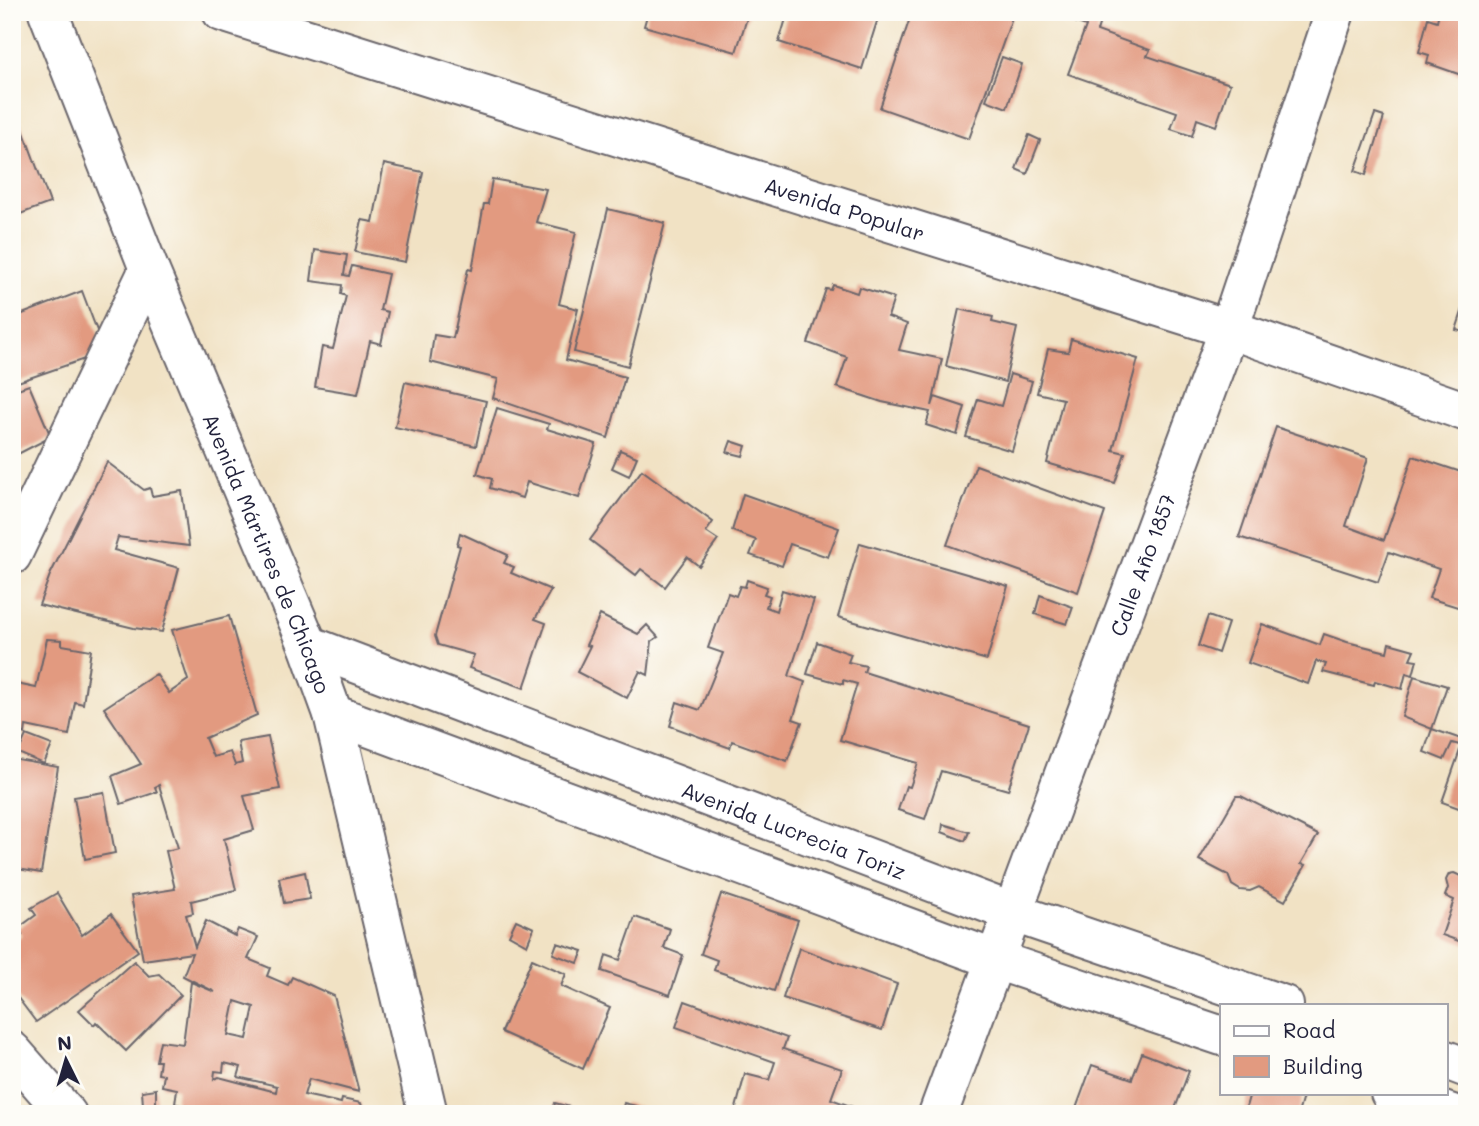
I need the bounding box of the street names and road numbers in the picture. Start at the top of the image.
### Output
street label: Avenida Popular [761,170,928,246]
street label: Avenida Mártires de Chicago [198,409,338,697]
street label: Calle Año 1857 [1103,490,1180,639]
street label: Avenida Lucrecia Toriz [678,775,910,884]

